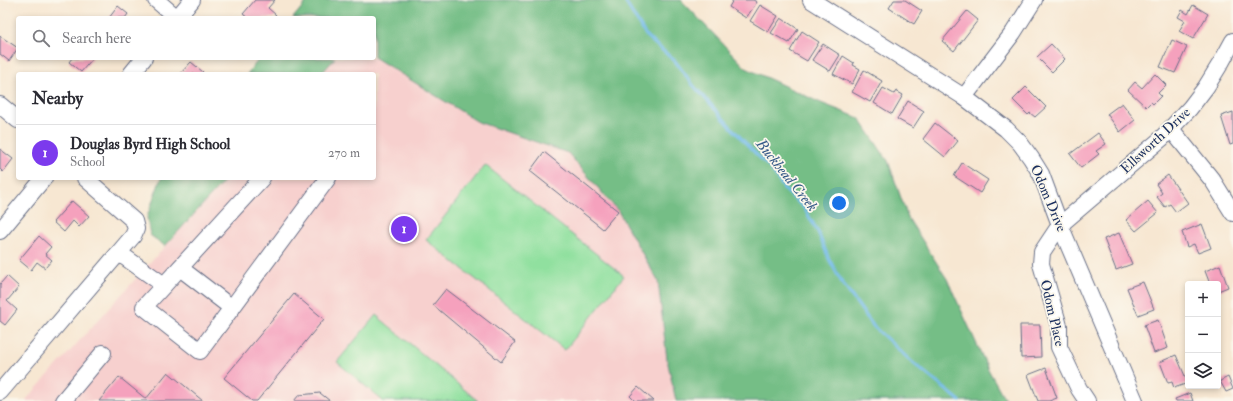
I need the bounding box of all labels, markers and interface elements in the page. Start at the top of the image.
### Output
search box [16,16,376,60]
icon: search [30,27,52,49]
text: Search here [62,29,131,48]
text: Nearby [32,88,83,109]
street label: Ellsworth Drive [1117,104,1194,177]
water label: Buckhead Creek [751,134,822,215]
text: Douglas Byrd High School [70,135,230,154]
text: 1 [43,145,47,161]
text: 270 m [328,145,360,161]
text: School [70,154,105,170]
street label: Odom Drive [1027,162,1070,234]
your location [829,193,849,213]
pin: 1 [391,214,417,244]
street label: Odom Place [1037,278,1068,348]
map controls [1185,281,1221,389]
button: + [1185,281,1221,317]
button: − [1185,317,1221,353]
button: layers [1185,353,1221,389]

